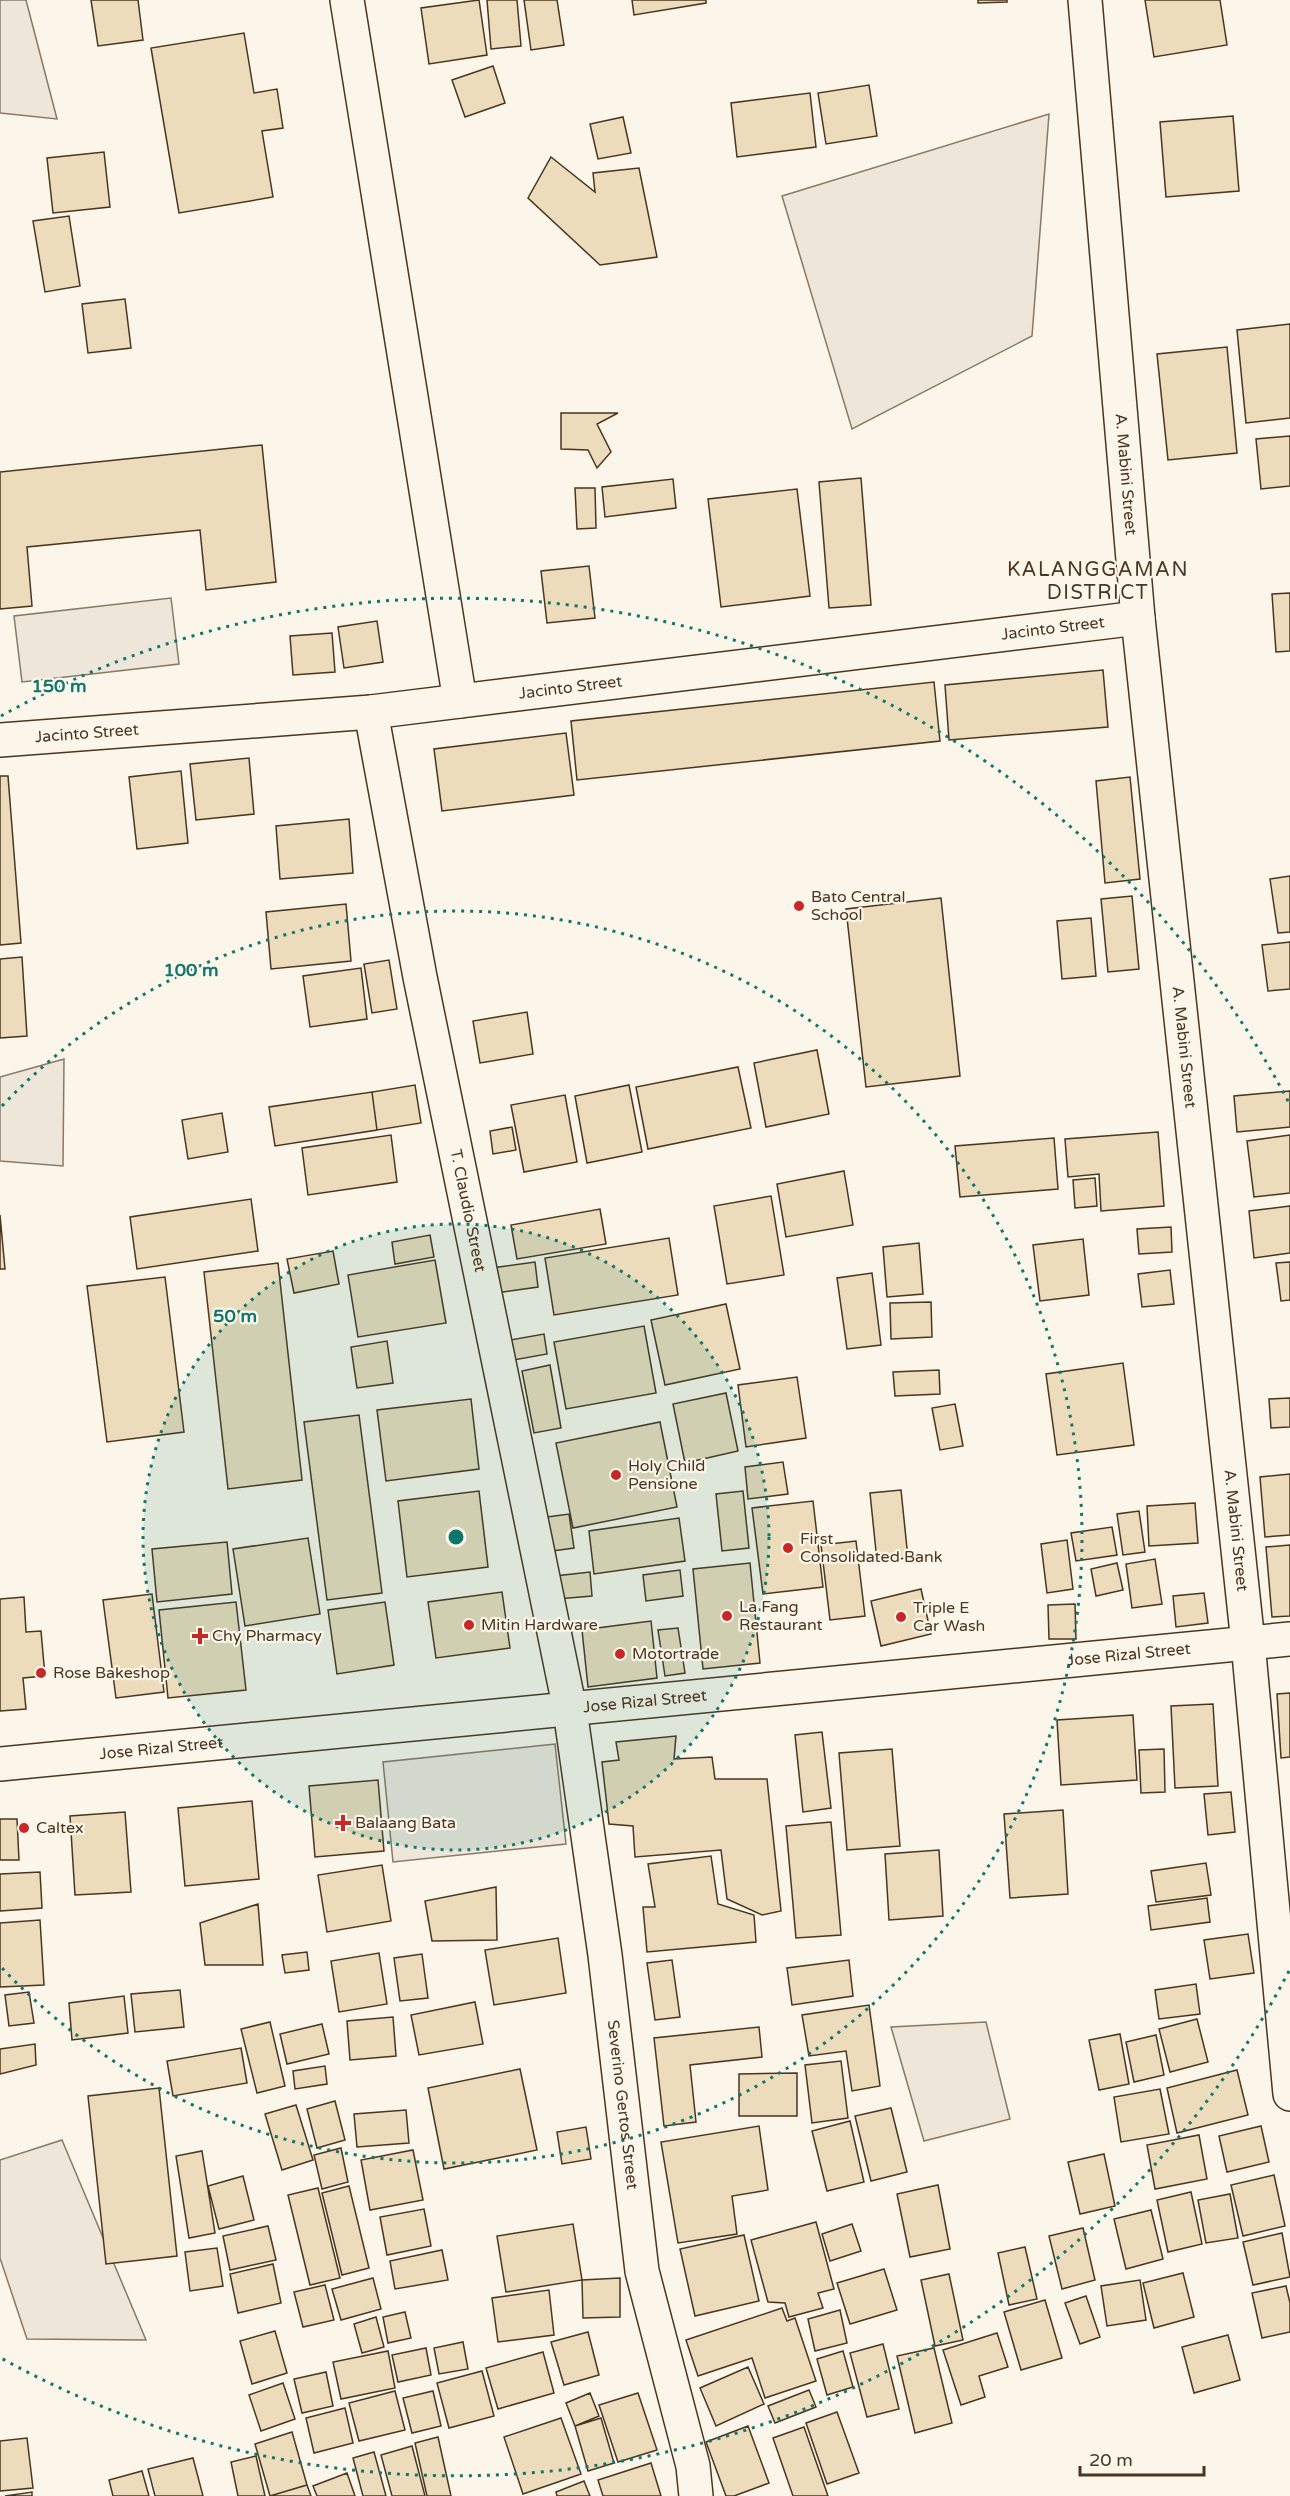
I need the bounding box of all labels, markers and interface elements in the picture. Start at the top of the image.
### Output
street label: A. Mabini Street [1110,412,1141,536]
district label: KALANGGAMAN DISTRICT [1007,558,1189,605]
street label: Jacinto Street [1000,612,1106,645]
street label: Jacinto Street [517,671,623,704]
text: 150 m [31,675,87,697]
street label: Jacinto Street [34,720,139,747]
place label: Bato Central School [811,887,905,925]
marker: Bato Central School [792,899,806,913]
text: 100 m [163,959,219,981]
street label: A. Mabini Street [1168,985,1201,1109]
street label: T. Claudio Street [446,1147,490,1274]
text: 50 m [213,1305,257,1327]
place label: Holy Child Pensione [628,1456,705,1494]
marker: Holy Child Pensione [609,1468,623,1482]
street label: A. Mabini Street [1219,1469,1252,1592]
centre of rings [446,1527,466,1547]
place label: First Consolidated Bank [800,1529,943,1567]
marker: First Consolidated Bank [781,1541,795,1555]
place label: La Fang Restaurant [739,1597,823,1635]
place label: Triple E Car Wash [913,1598,985,1636]
marker: La Fang Restaurant [720,1609,734,1623]
marker: Triple E Car Wash [894,1610,908,1624]
place label: Mitin Hardware [481,1615,598,1635]
marker: Mitin Hardware [462,1618,476,1632]
place label: Chy Pharmacy [212,1626,322,1646]
marker: Chy Pharmacy [193,1629,207,1643]
street label: Jose Rizal Street [1066,1639,1192,1671]
place label: Motortrade [632,1644,719,1664]
marker: Motortrade [613,1647,627,1661]
place label: Rose Bakeshop [53,1663,170,1683]
marker: Rose Bakeshop [34,1666,48,1680]
street label: Jose Rizal Street [582,1686,708,1717]
street label: Jose Rizal Street [98,1732,224,1764]
place label: Balaang Bata [355,1813,456,1833]
marker: Balaang Bata [336,1816,350,1830]
place label: Caltex [36,1818,84,1838]
marker: Caltex [17,1821,31,1835]
street label: Severino Gertos Street [603,2019,642,2191]
scale bar [1080,2439,1204,2477]
text: 20 m [1089,2449,1133,2471]

